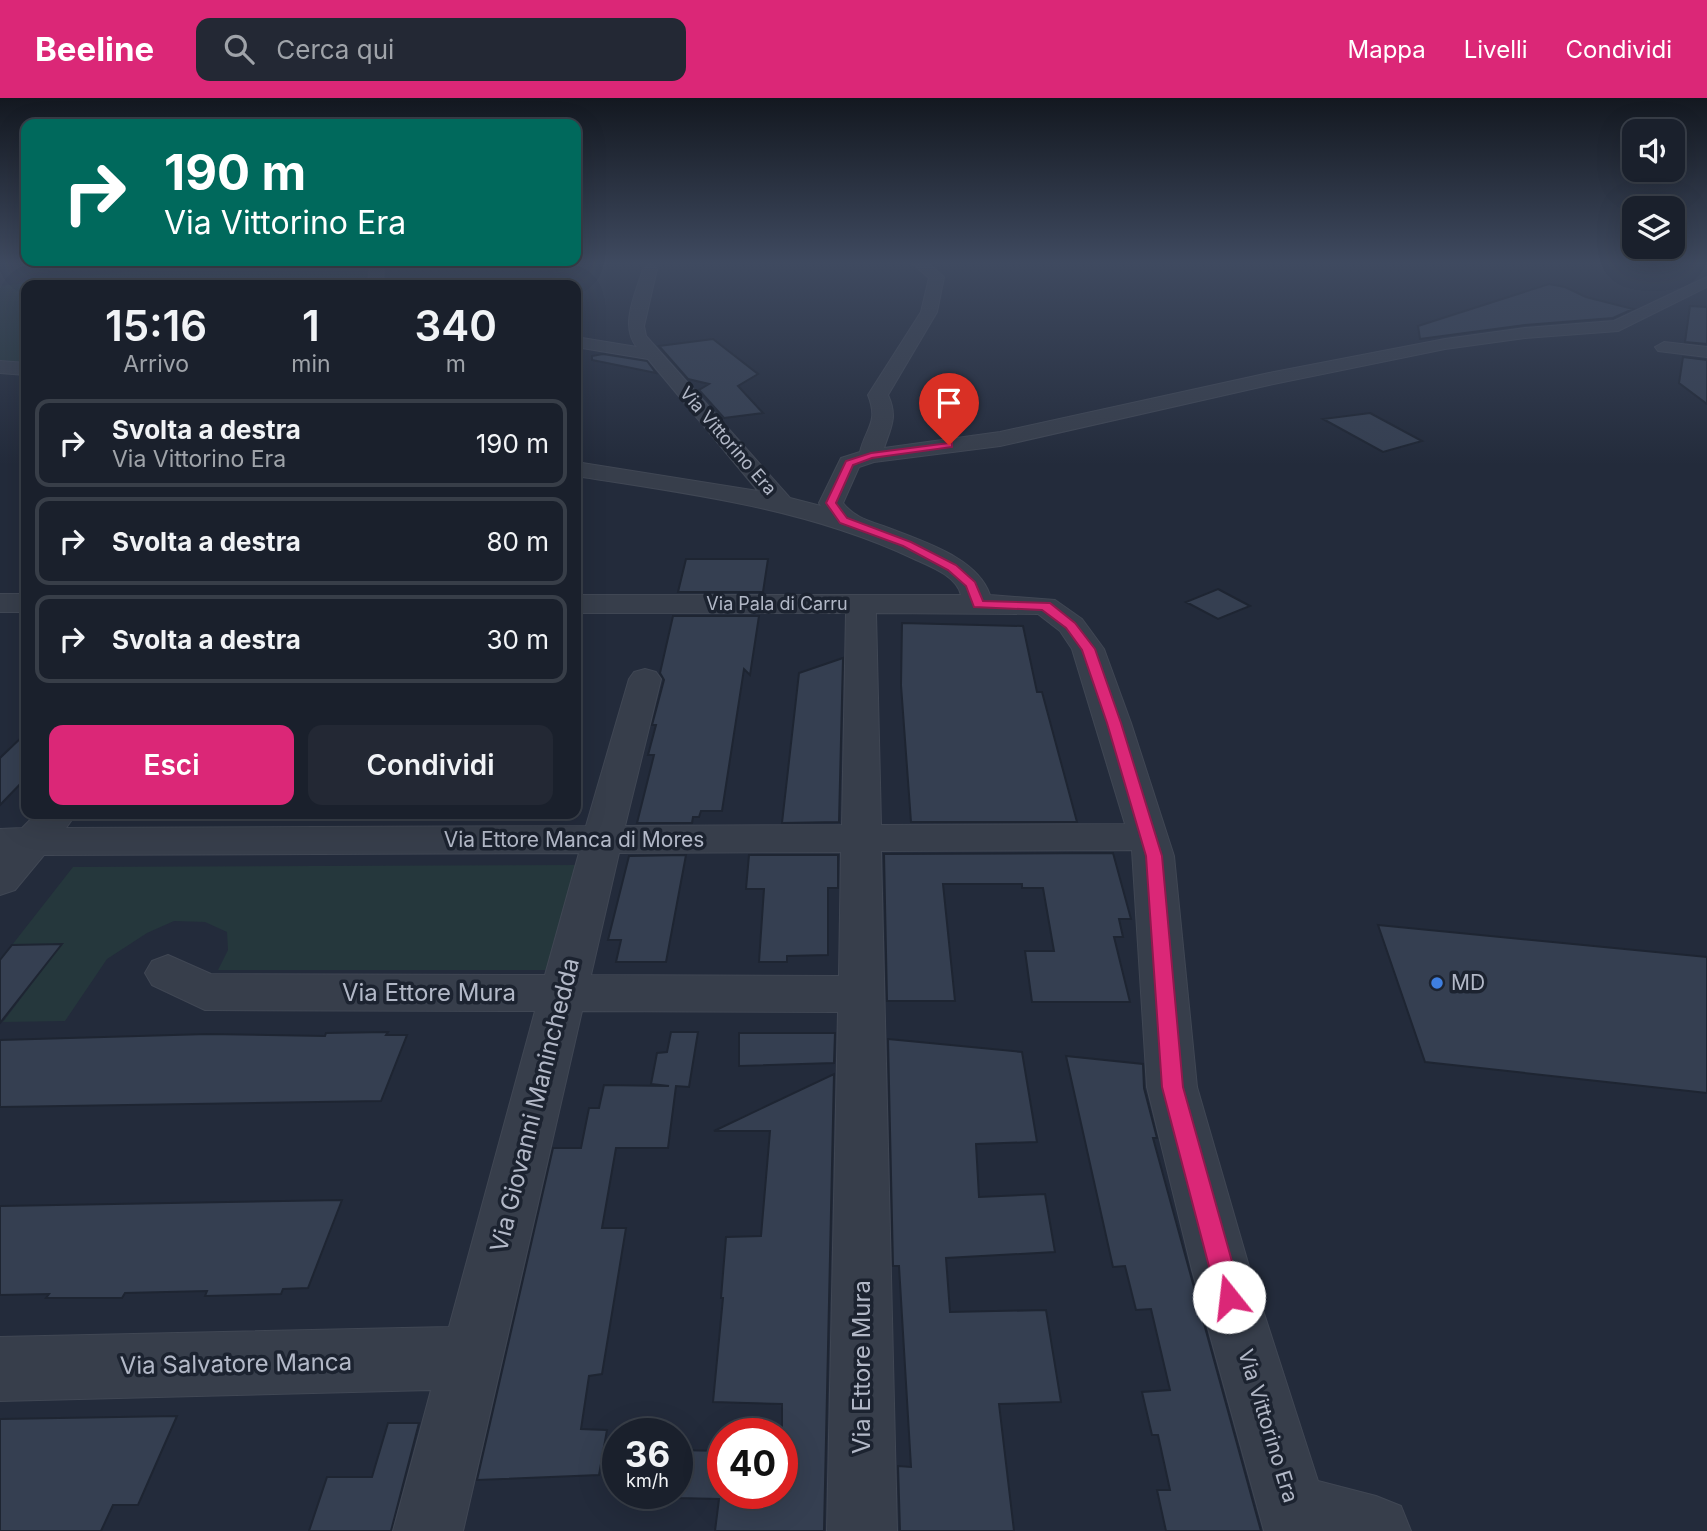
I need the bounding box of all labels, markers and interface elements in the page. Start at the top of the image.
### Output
search box [196,18,686,81]
text: Beeline [35,29,154,69]
icon: search [220,30,258,68]
text: Cerca qui [276,34,394,65]
text: Mappa [1347,35,1426,64]
text: Livelli [1464,35,1528,64]
text: Condividi [1566,35,1672,64]
map controls [1622,119,1685,259]
button: sound [1622,119,1685,182]
text: 190 m [164,143,306,202]
icon: right [49,147,140,238]
button: layers [1622,196,1685,259]
text: Via Vittorino Era [164,203,406,242]
text: 15:16 [105,300,207,351]
text: 1 [302,300,320,351]
text: 340 [415,300,497,351]
text: Arrivo [123,350,189,378]
text: min [291,350,331,378]
text: m [446,350,466,378]
pin [919,373,979,445]
street label: Via Vittorino Era [676,382,781,499]
icon: arrive [930,384,968,422]
text: Svolta a destra [112,414,301,445]
icon: right [53,424,91,462]
text: 190 m [476,428,549,459]
text: Via Vittorino Era [112,445,286,473]
icon: right [53,522,91,560]
text: Svolta a destra [112,526,301,557]
text: 80 m [486,526,549,557]
street label: Via Pala di Carru [706,593,848,614]
icon: right [53,620,91,658]
text: Svolta a destra [112,624,301,655]
text: 30 m [486,624,549,655]
button: Esci [49,725,294,805]
button: Condividi [308,725,553,805]
street label: Via Ettore Manca di Mores [444,827,704,852]
street label: Via Giovanni Maninchedda [484,955,585,1255]
place label: MD [1451,970,1485,995]
marker: MD [1429,975,1445,991]
street label: Via Ettore Mura [342,978,516,1007]
position arrow [1192,1260,1266,1334]
street label: Via Ettore Mura [847,1280,876,1454]
street label: Via Vittorino Era [1233,1346,1304,1506]
street label: Via Salvatore Manca [120,1347,352,1380]
speed limit sign: 40 [707,1418,798,1509]
text: 36 [625,1433,670,1475]
text: km/h [626,1470,669,1491]

